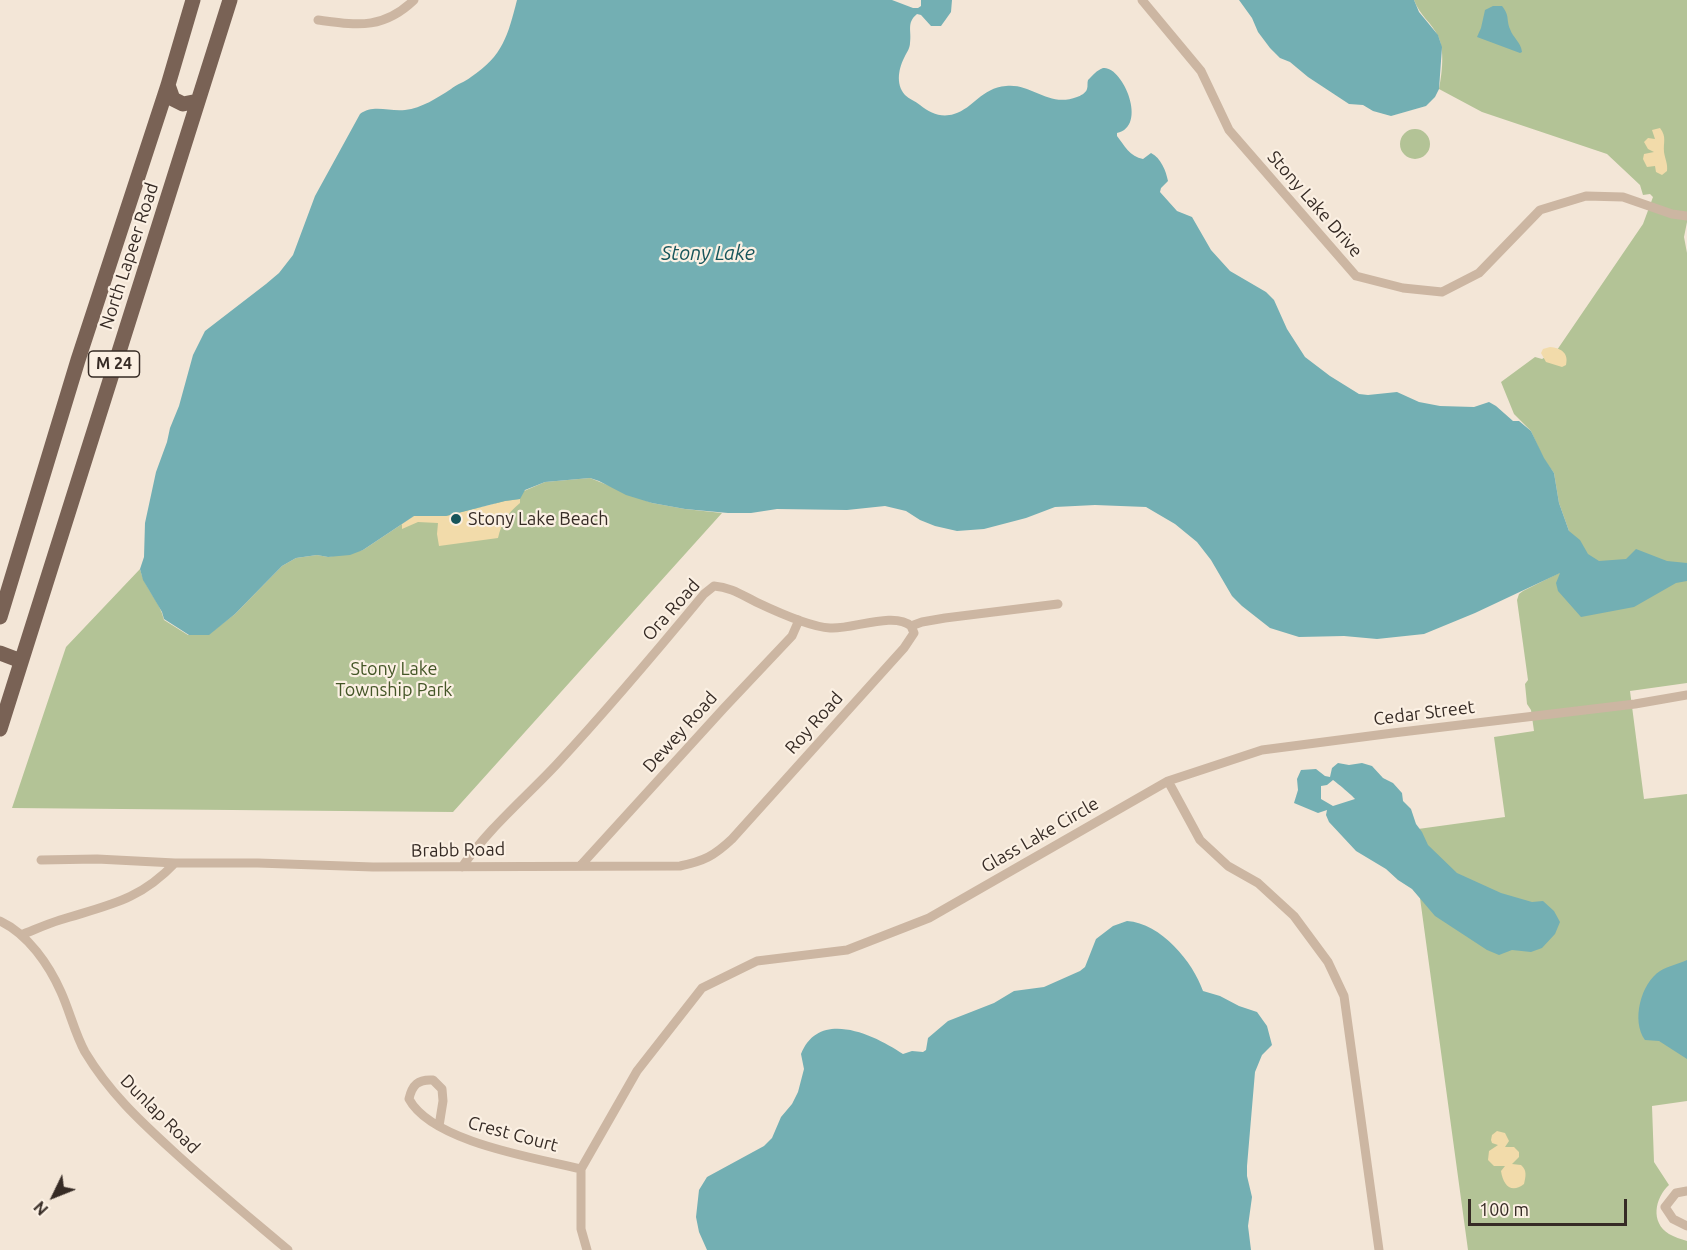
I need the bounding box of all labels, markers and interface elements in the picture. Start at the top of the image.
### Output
street label: Stony Lake Drive [1263,146,1367,262]
street label: North Lapeer Road [95,180,163,332]
water label: Stony Lake [661,241,755,265]
road number: M 24 [88,351,140,377]
place label: Stony Lake Beach [468,508,608,530]
marker: Stony Lake Beach [449,512,463,526]
street label: Ora Road [638,575,704,645]
park label: Stony Lake Township Park [336,658,452,700]
street label: Dewey Road [638,687,722,777]
street label: Roy Road [781,688,847,758]
street label: Cedar Street [1372,696,1476,730]
street label: Glass Lake Circle [977,793,1103,877]
street label: Brabb Road [411,838,505,862]
street label: Dunlap Road [116,1070,204,1158]
street label: Crest Court [466,1112,560,1156]
north arrow [24,1166,84,1226]
scale bar [1471,1187,1630,1225]
text: N [30,1198,51,1219]
text: 100 m [1479,1199,1529,1219]

